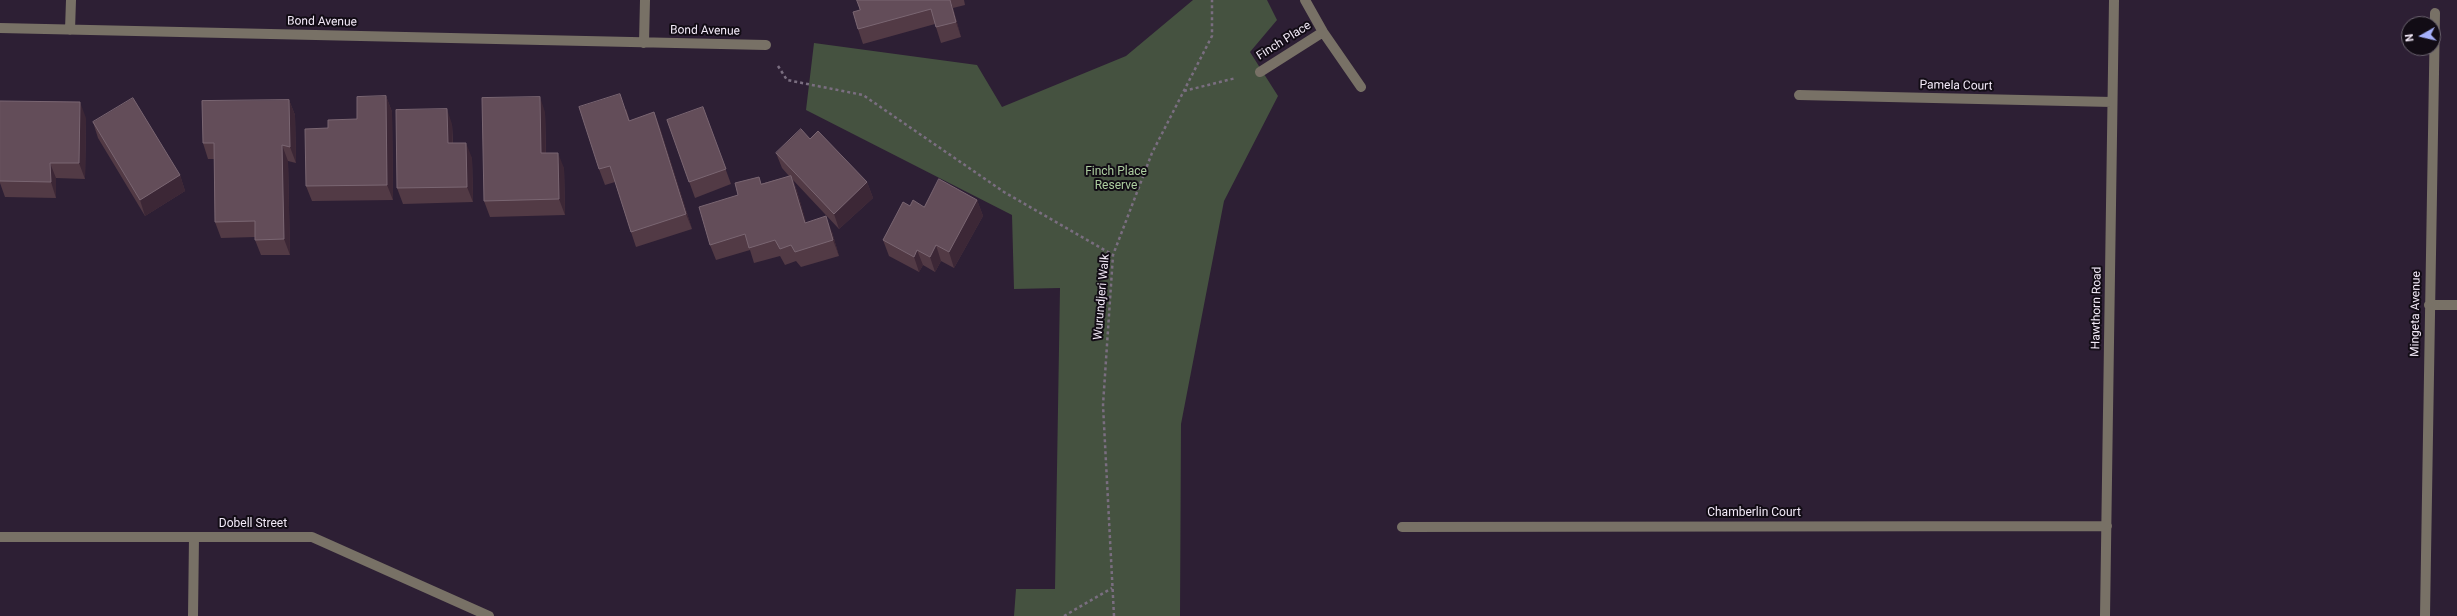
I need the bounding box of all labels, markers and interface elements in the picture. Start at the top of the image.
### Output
street label: Bond Avenue [287,14,357,30]
north arrow [2401,16,2441,56]
street label: Finch Place [1254,19,1314,63]
street label: Bond Avenue [670,23,740,39]
text: N [2403,33,2417,42]
street label: Pamela Court [1919,78,1993,94]
park label: Finch Place Reserve [1085,165,1147,193]
street label: Wurundjeri Walk [1091,253,1113,341]
street label: Hawthorn Road [2089,267,2105,349]
street label: Mingeta Avenue [2408,271,2424,357]
street label: Chamberlin Court [1707,506,1801,520]
street label: Dobell Street [219,517,287,531]

